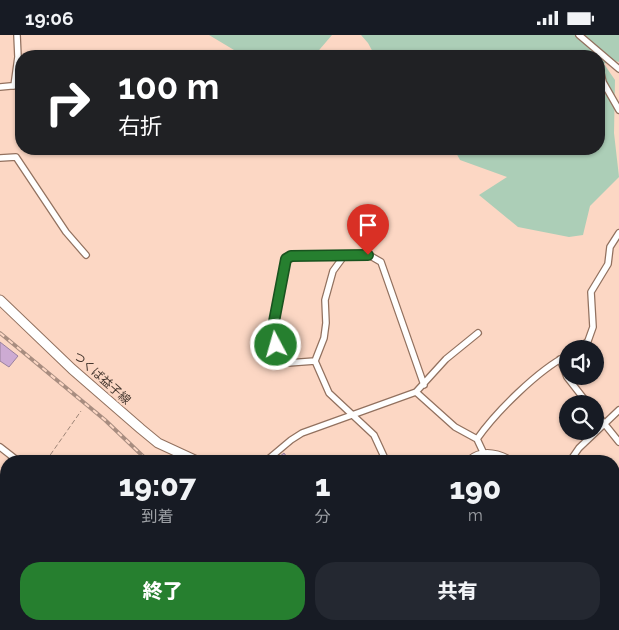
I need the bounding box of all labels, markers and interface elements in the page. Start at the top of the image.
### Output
text: 19:06 [25,7,73,29]
text: 100 m [118,66,219,107]
icon: right [35,70,100,135]
text: 右折 [118,113,162,139]
pin [347,204,389,255]
icon: arrive [354,211,382,239]
position arrow [249,318,301,370]
map controls [559,340,604,440]
button: sound [559,340,604,385]
street label: つくば益子線 [71,349,133,407]
button: search [559,395,604,440]
text: 19:07 [119,468,196,503]
text: 1 [315,468,331,503]
text: 190 [450,471,501,506]
text: m [468,506,483,525]
text: 到着 [141,507,173,526]
text: 分 [315,507,331,526]
button: 終了 [20,562,305,620]
button: 共有 [315,562,600,620]

